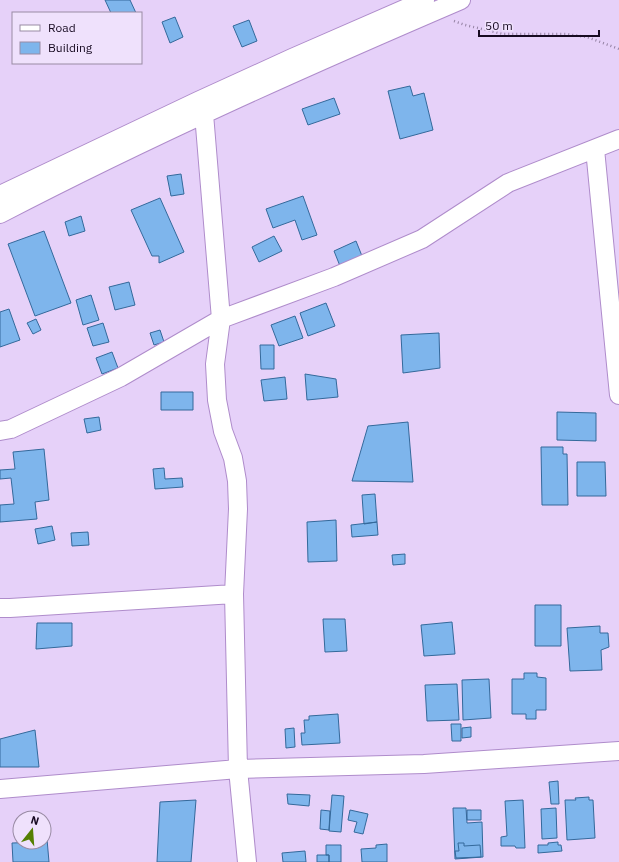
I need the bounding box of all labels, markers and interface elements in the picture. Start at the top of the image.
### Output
legend [12,12,142,64]
scale bar [479,12,599,38]
text: 50 m [485,18,513,33]
text: Road [48,20,76,35]
text: Building [48,40,93,55]
north arrow [12,810,52,850]
text: N [29,813,41,828]

